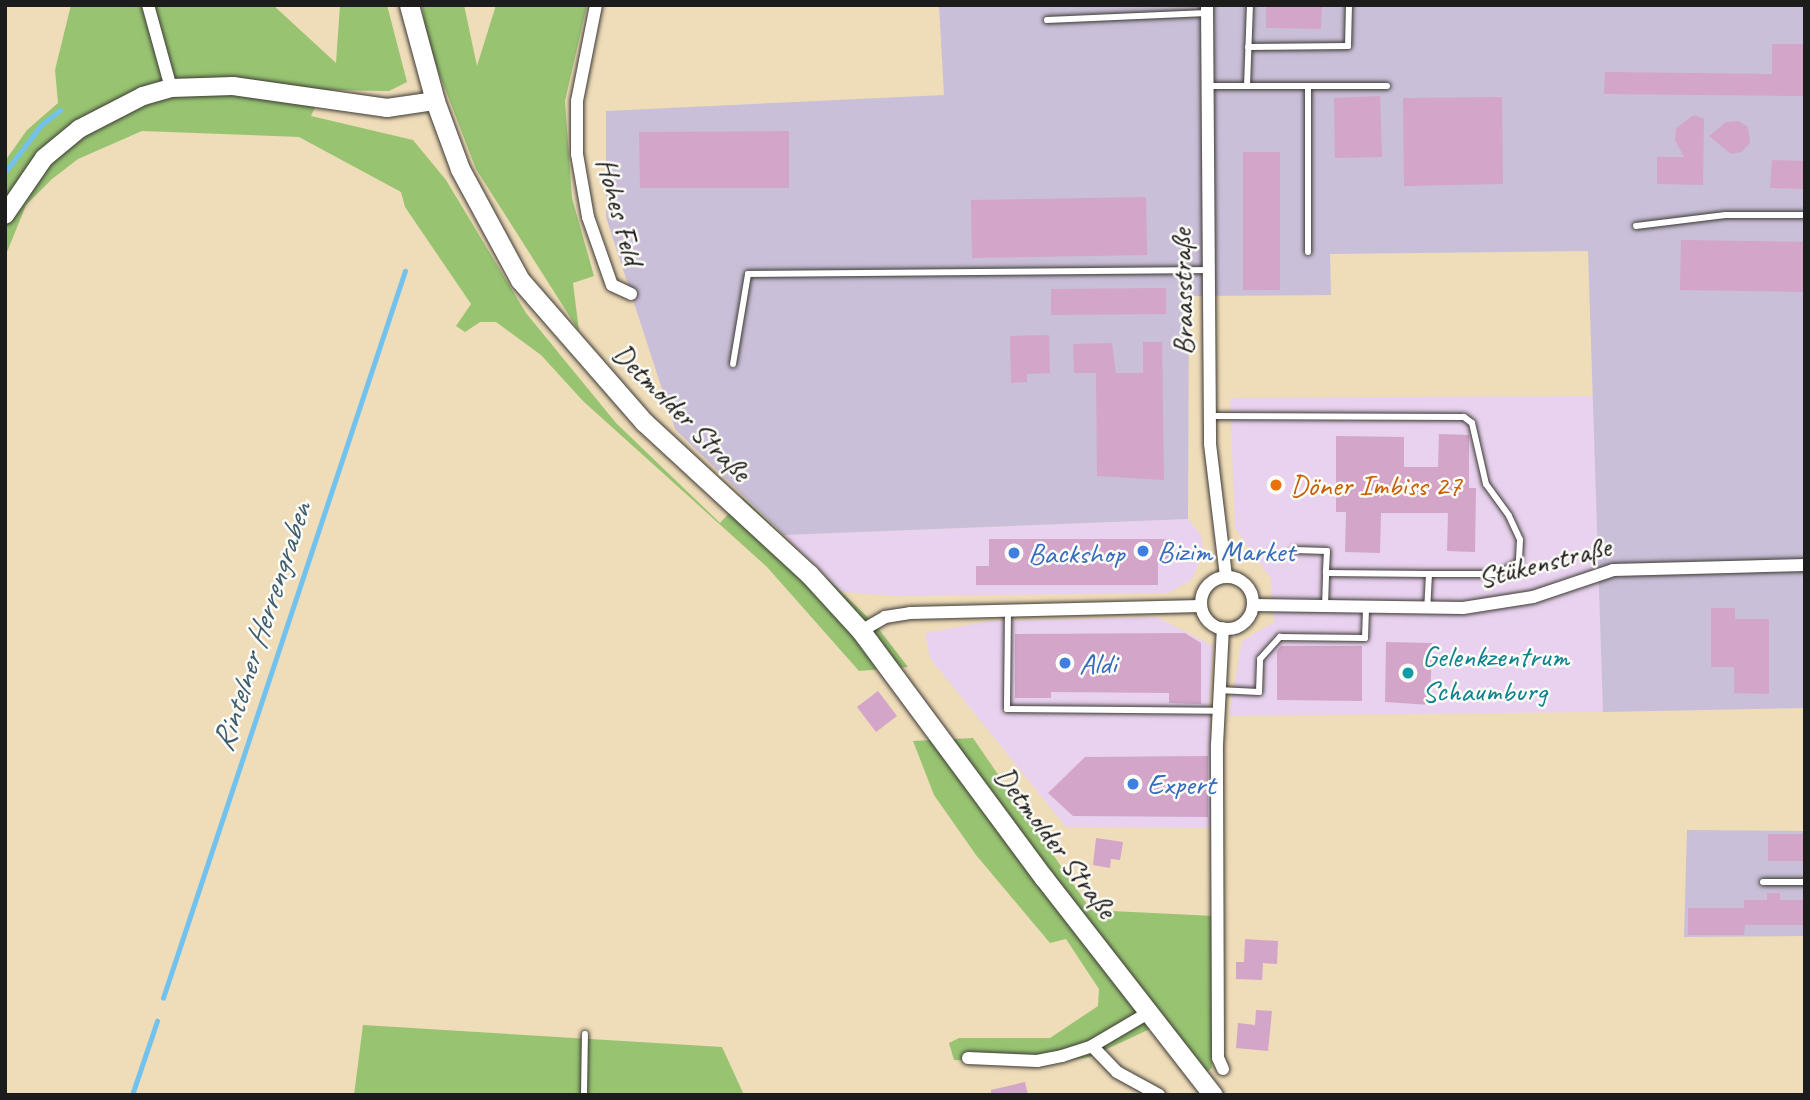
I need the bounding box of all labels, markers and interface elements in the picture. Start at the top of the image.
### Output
street label: Hohes Feld [589,154,651,268]
street label: Braasstraße [1163,228,1201,356]
street label: Detmolder Straße [605,335,759,489]
place label: Döner Imbiss 27 [1290,467,1461,503]
marker: Döner Imbiss 27 [1268,477,1284,493]
water label: Rintelner Herrengraben [204,498,320,756]
street label: Stükenstraße [1474,528,1614,596]
place label: Bizim Market [1157,533,1295,569]
place label: Backshop [1028,535,1124,571]
marker: Bizim Market [1135,543,1151,559]
marker: Backshop [1006,545,1022,561]
place label: Gelenkzentrum Schaumburg [1422,638,1569,708]
place label: Aldi [1079,645,1117,681]
marker: Aldi [1057,655,1073,671]
marker: Gelenkzentrum Schaumburg [1400,665,1416,681]
street label: Detmolder Straße [987,759,1125,925]
place label: Expert [1147,766,1215,802]
marker: Expert [1125,776,1141,792]

